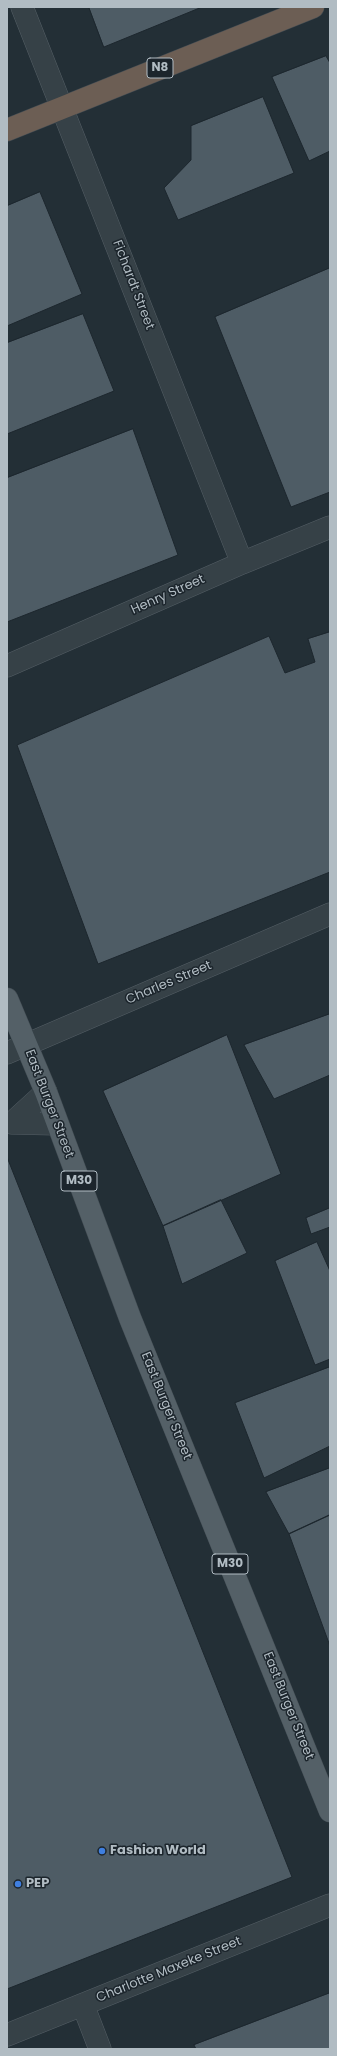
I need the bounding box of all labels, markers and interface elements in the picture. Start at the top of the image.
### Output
road number: N8 [147,58,173,78]
street label: Fichardt Street [109,238,157,332]
street label: Henry Street [129,572,207,618]
street label: Charles Street [124,958,214,1008]
street label: East Burger Street [21,1048,77,1160]
road number: M30 [61,1171,97,1191]
street label: East Burger Street [137,1350,195,1462]
road number: M30 [212,1554,248,1574]
street label: East Burger Street [259,1650,317,1762]
place label: Fashion World [110,1843,206,1859]
marker: Fashion World [97,1846,107,1856]
place label: PEP [26,1876,49,1892]
marker: PEP [13,1879,23,1889]
street label: Charlotte Maxeke Street [94,1934,244,2006]

